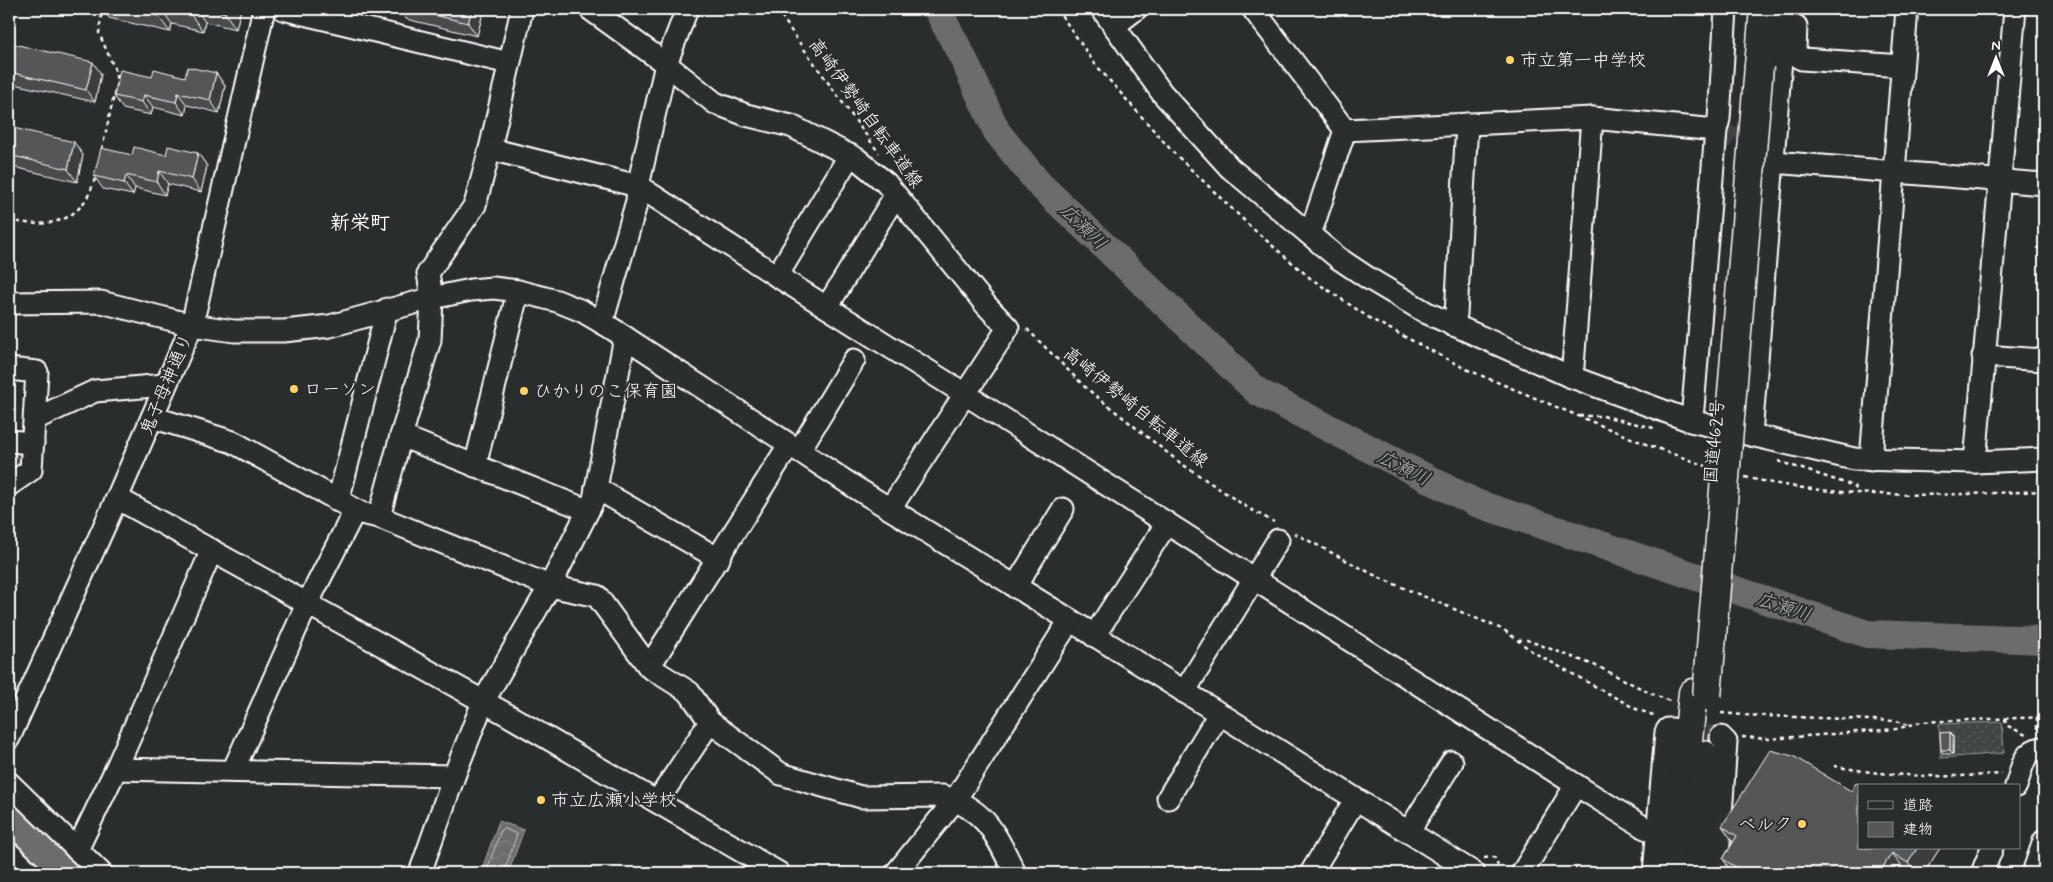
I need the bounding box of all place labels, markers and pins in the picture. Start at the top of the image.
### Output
place label: 市立第一中学校 [1520,49,1646,73]
marker: 市立第一中学校 [1504,54,1516,66]
place label: ローソン [304,378,376,402]
place label: ひかりのこ保育園 [534,380,678,404]
marker: ローソン [288,383,300,395]
marker: ひかりのこ保育園 [518,385,530,397]
place label: 市立広瀬小学校 [551,789,677,813]
marker: 市立広瀬小学校 [535,794,547,806]
place label: ベルク [1738,813,1792,837]
marker: ベルク [1796,818,1808,830]

